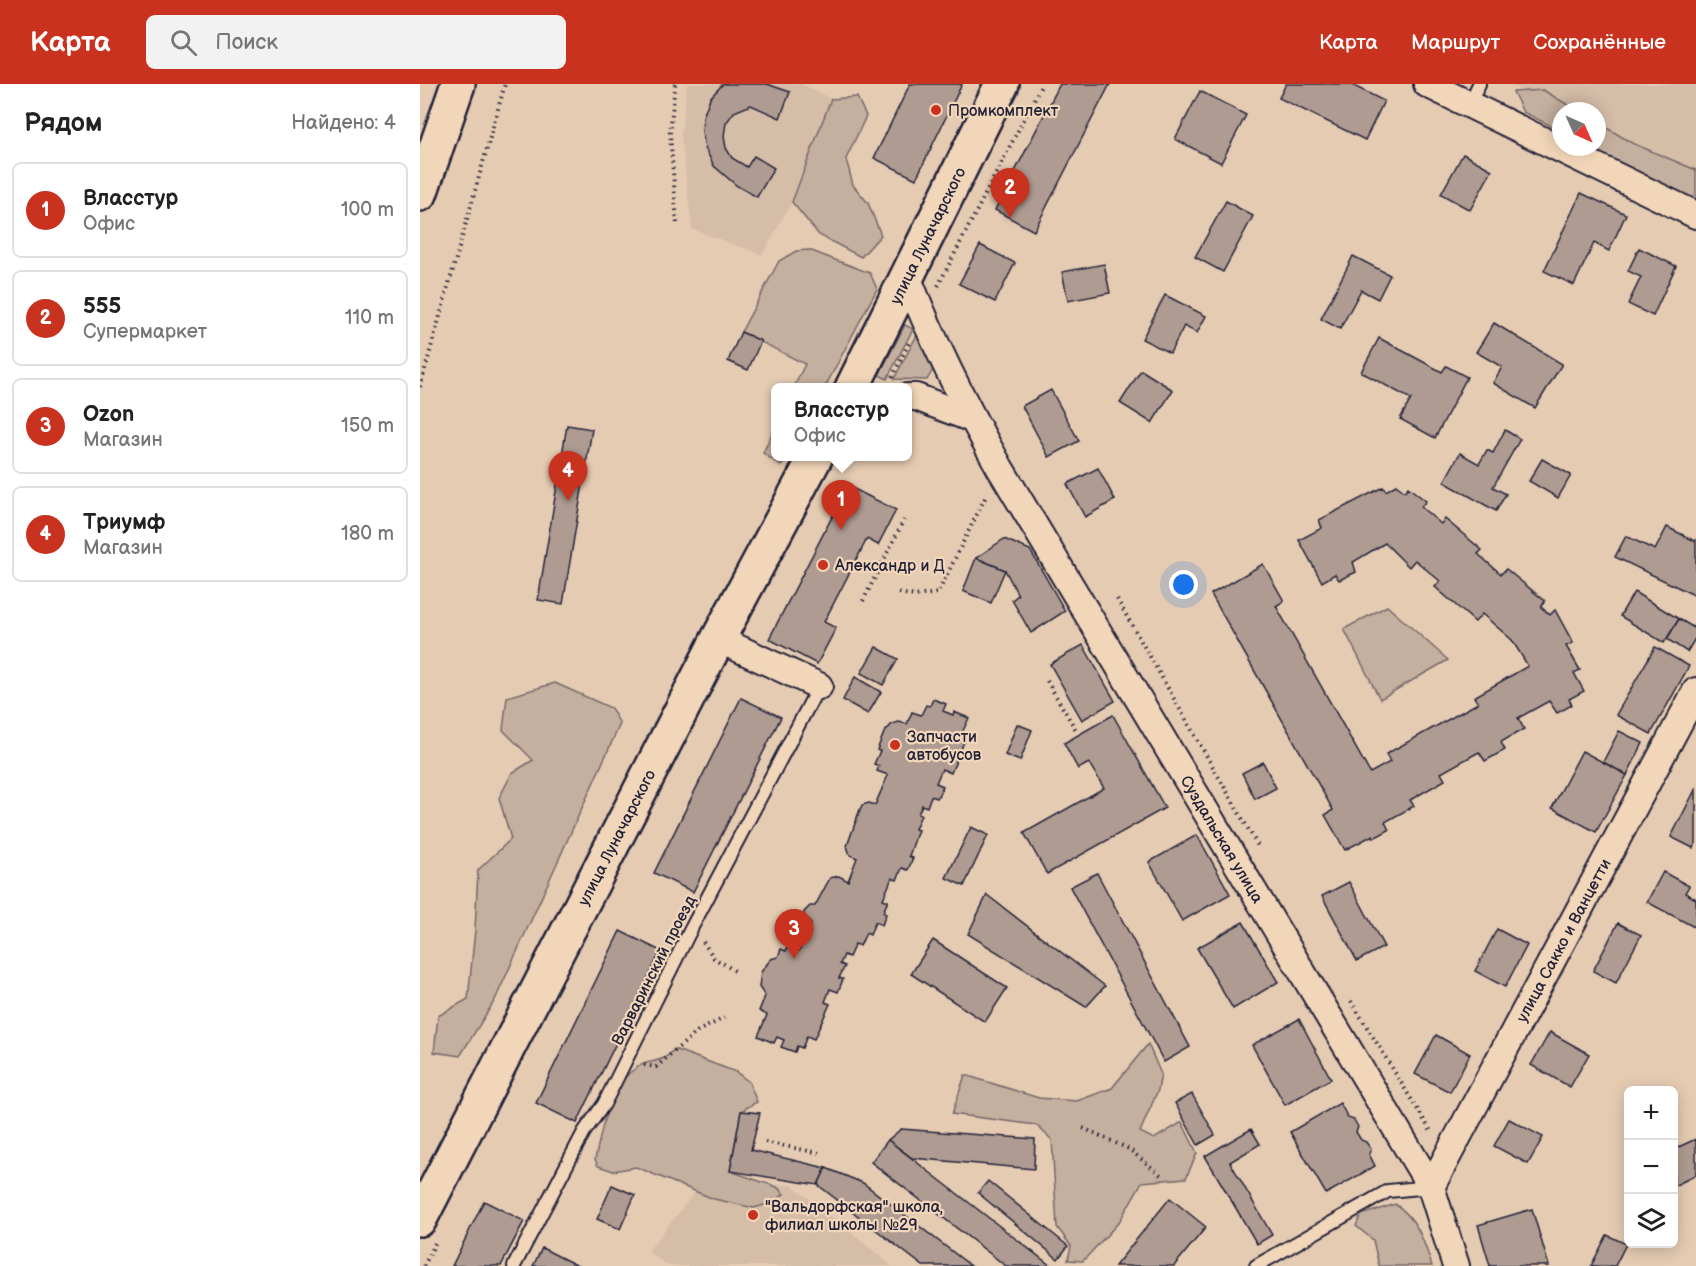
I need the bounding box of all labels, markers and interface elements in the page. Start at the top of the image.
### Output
search box [146,15,566,69]
text: Карта [30,26,110,59]
icon: search [167,26,200,59]
text: Поиск [215,29,278,56]
text: Карта [1319,30,1378,55]
text: Маршрут [1411,30,1500,55]
text: Сохранённые [1533,30,1666,55]
place label: Промкомплект [948,102,1059,121]
north arrow [1552,102,1606,156]
marker: Промкомплект [929,103,943,117]
text: Рядом [24,108,102,139]
text: Найдено: 4 [291,111,396,135]
street label: улица Луначарского [887,165,970,308]
pin: 2 [990,168,1030,218]
text: Власстур [83,185,178,212]
text: 1 [41,198,50,222]
text: 100 m [341,198,394,222]
text: Офис [83,212,135,236]
text: 555 [83,293,121,320]
text: 2 [40,306,51,330]
text: 110 m [345,306,394,330]
text: Супермаркет [83,320,207,344]
popup [771,383,912,461]
text: Власстур [794,397,889,424]
text: Ozon [83,401,134,428]
text: 3 [40,414,51,438]
text: 150 m [341,414,394,438]
text: Офис [794,424,846,448]
text: Магазин [83,428,163,452]
pin: 4 [548,452,588,501]
pin: 1 [822,480,860,530]
text: Триумф [83,509,166,536]
text: 4 [40,522,51,546]
text: 180 m [341,522,394,546]
text: Магазин [83,536,163,560]
place label: Александр и Д [834,557,945,576]
marker: Александр и Д [816,558,830,572]
your location [1169,570,1198,599]
place label: Запчасти автобусов [907,728,982,765]
marker: Запчасти автобусов [888,738,902,752]
street label: улица Луначарского [575,767,660,909]
street label: Суздальская улица [1176,773,1267,907]
street label: улица Сакко и Ванцетти [1513,856,1616,1026]
street label: Варваринский проезд [608,893,700,1049]
pin: 3 [774,910,814,959]
map controls [1624,1086,1678,1248]
button: + [1624,1086,1678,1140]
button: − [1624,1140,1678,1194]
button: layers [1624,1194,1678,1248]
place label: "Вальдорфская" школа, филиал школы №29 [765,1198,943,1235]
marker: "Вальдорфская" школа, филиал школы №29 [746,1208,760,1222]

